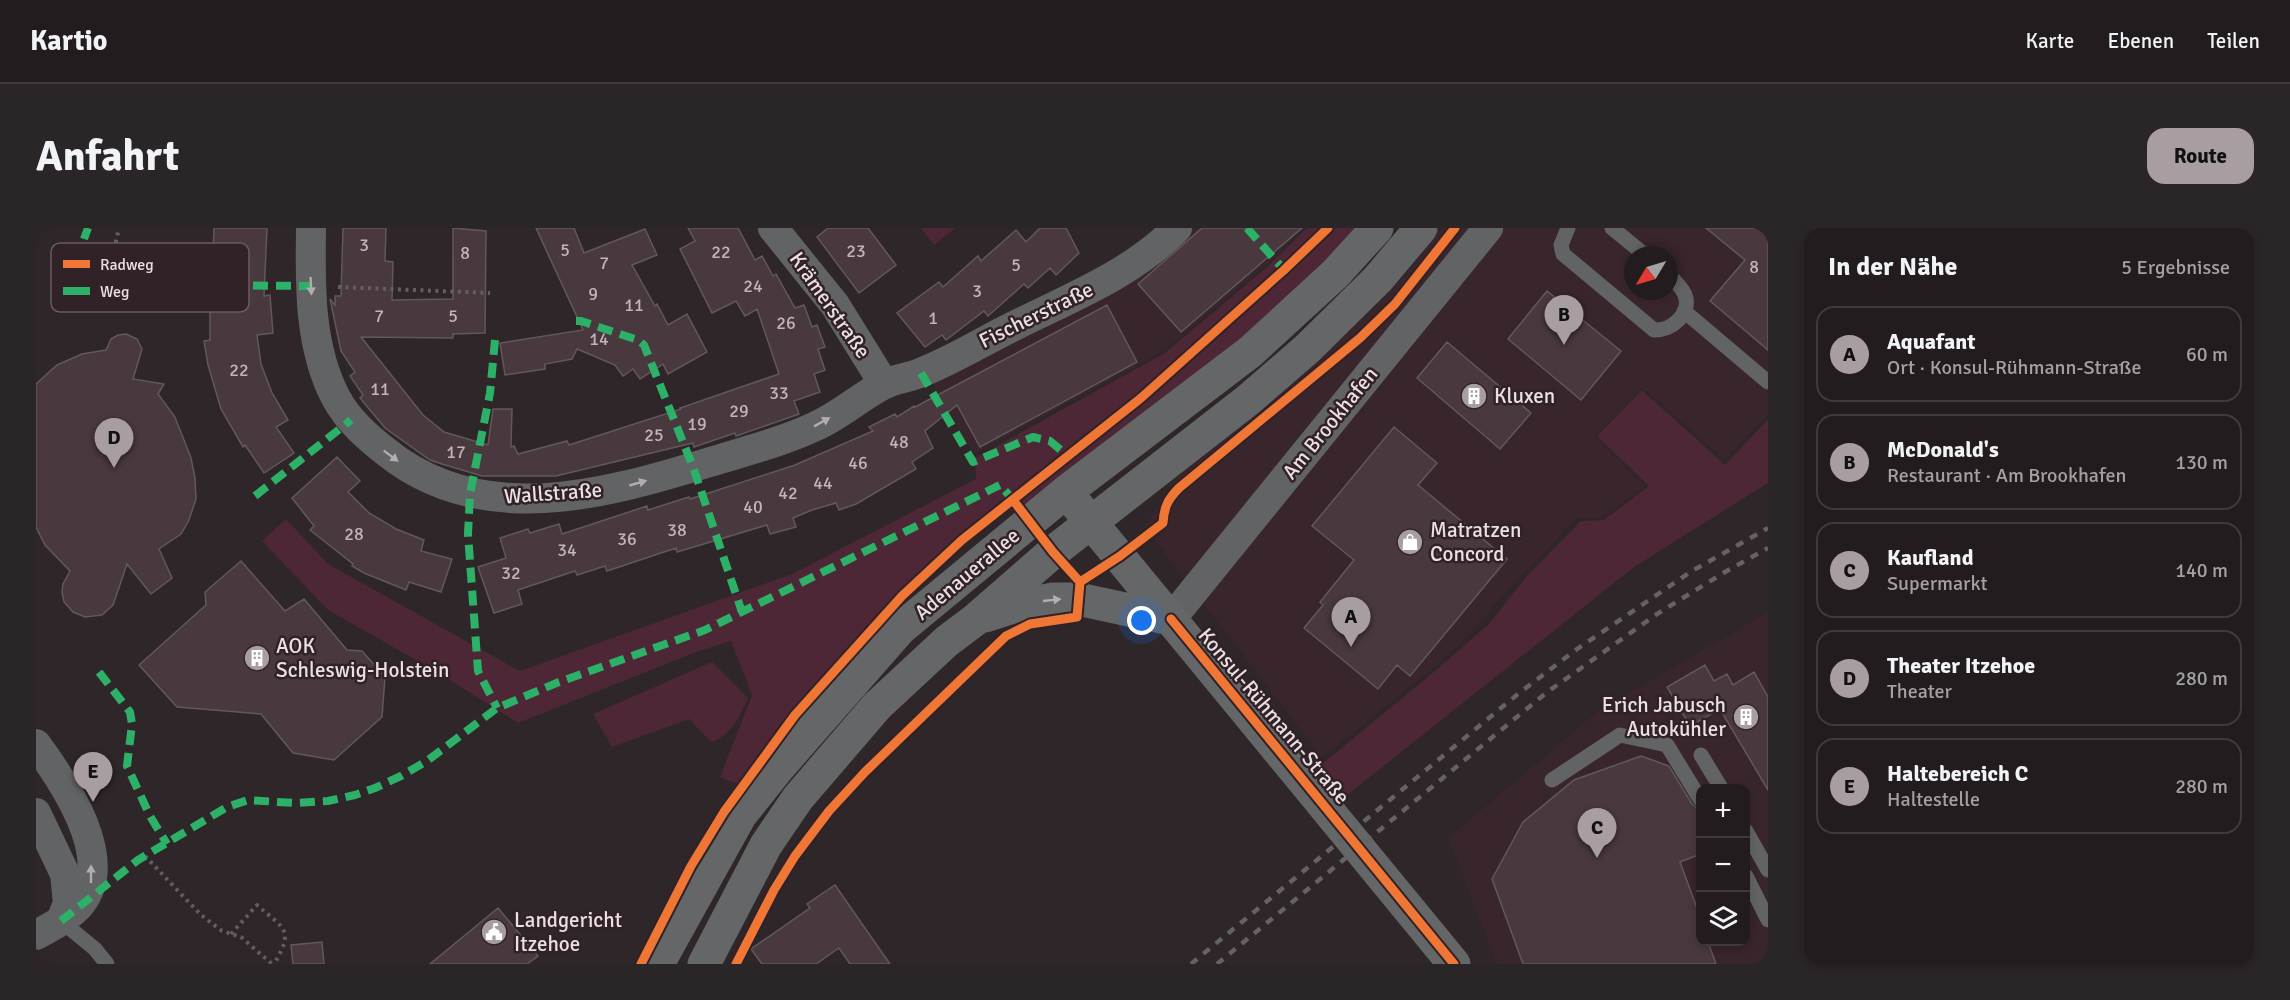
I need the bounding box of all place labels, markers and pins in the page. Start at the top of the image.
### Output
pin: B [1544,296,1583,345]
building icon: Kluxen [1459,381,1489,411]
place label: Kluxen [1494,383,1555,409]
pin: D [94,418,134,468]
place label: Matratzen Concord [1430,517,1521,567]
shop icon: Matratzen Concord [1395,527,1425,557]
pin: A [1332,598,1370,647]
place label: AOK Schleswig-Holstein [276,633,449,683]
building icon: AOK Schleswig-Holstein [242,643,272,673]
place label: Erich Jabusch Autokühler [1602,692,1726,742]
building icon: Erich Jabusch Autokühler [1731,702,1761,732]
pin: E [74,752,112,802]
pin: C [1578,808,1616,858]
place label: Landgericht Itzehoe [514,907,622,957]
public building icon: Landgericht Itzehoe [479,917,509,947]

